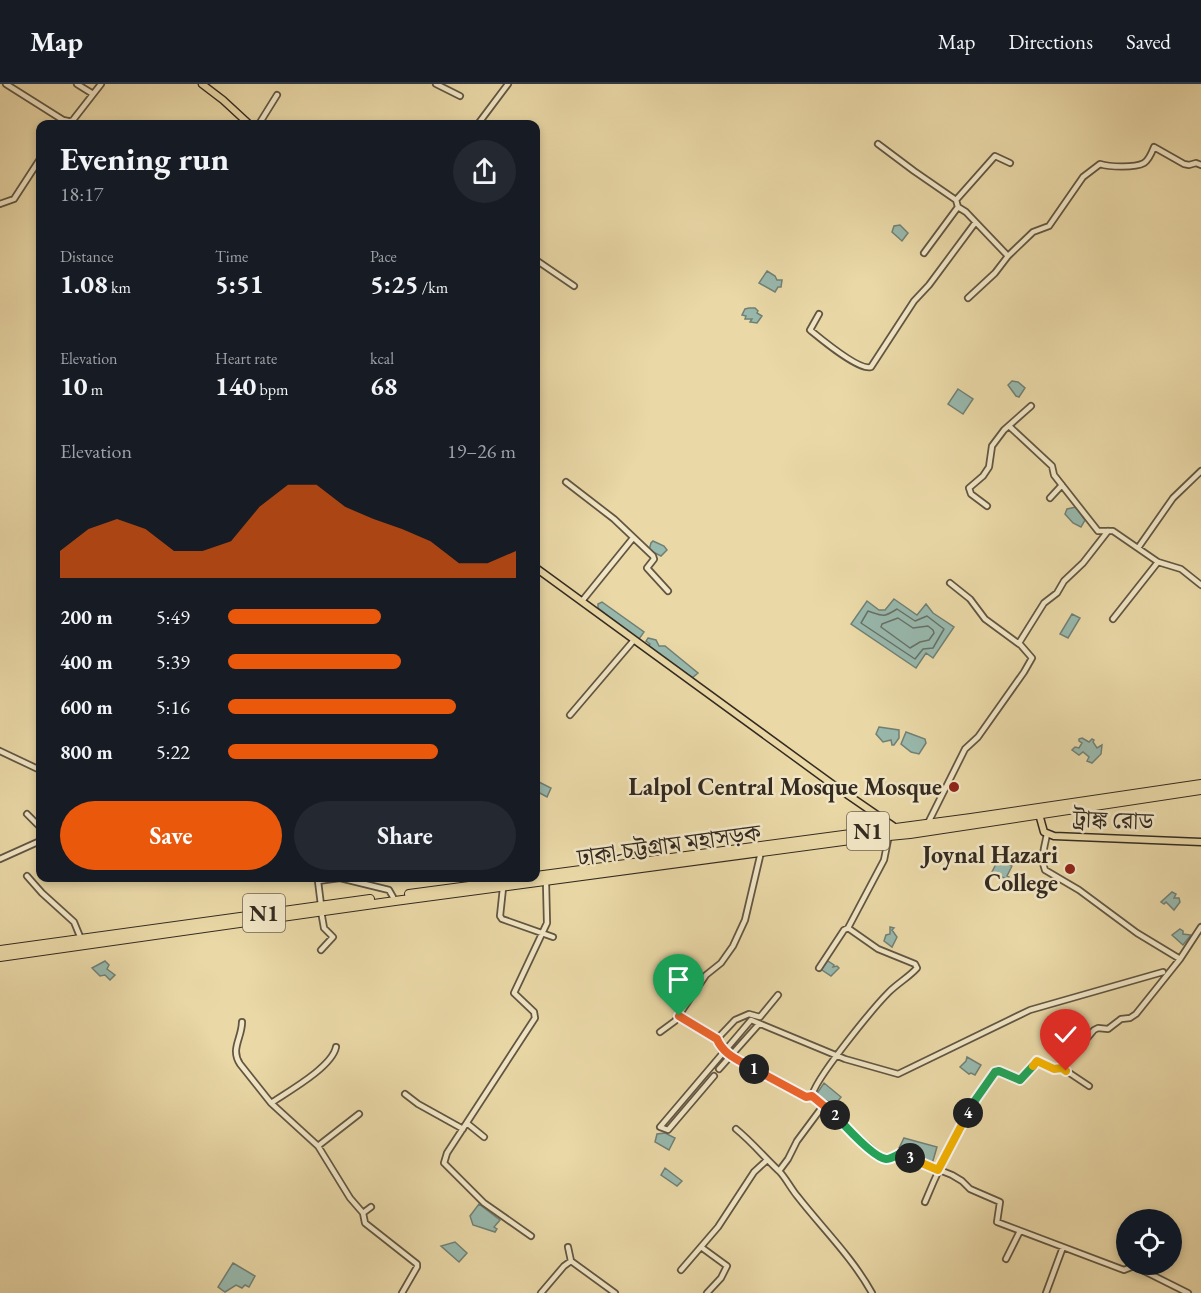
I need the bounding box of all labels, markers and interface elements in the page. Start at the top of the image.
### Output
text: Map [30,23,83,59]
text: Map [938,28,975,55]
text: Directions [1008,28,1093,55]
text: Saved [1126,28,1171,55]
text: Evening run [60,137,229,180]
button: share [453,140,516,203]
text: 18:17 [60,181,103,207]
text: Distance [60,246,113,267]
text: Time [215,246,248,267]
text: Pace [370,246,397,267]
text: 1.08 [60,267,108,301]
text: 5:51 [215,267,264,301]
text: 5:25 [370,267,419,301]
text: km [108,277,131,298]
text: /km [419,277,448,298]
text: Elevation [60,348,118,369]
text: Heart rate [215,348,277,369]
text: kcal [370,348,394,369]
text: 10 [60,369,88,403]
text: 140 [215,369,256,403]
text: 68 [370,369,398,403]
text: m [88,379,103,400]
text: bpm [256,379,288,400]
text: Elevation [60,438,132,464]
text: 19–26 m [447,438,516,464]
text: 200 m [60,604,113,630]
text: 5:49 [156,604,190,630]
text: 400 m [60,649,113,675]
text: 5:39 [156,649,190,675]
text: 600 m [60,694,113,720]
text: 5:16 [156,694,190,720]
text: 800 m [60,739,113,765]
text: 5:22 [156,739,190,765]
place label: Lalpol Central Mosque Mosque [629,771,942,803]
marker: Lalpol Central Mosque Mosque [947,780,961,794]
button: Save [60,801,282,870]
button: Share [294,801,516,870]
street label: ট্রাঙ্ক রোড [1071,803,1155,836]
road number: N1 [847,812,889,850]
street label: ঢাকা-চট্টগ্রাম মহাসড়ক [574,816,764,873]
place label: Joynal Hazari College [920,839,1058,899]
marker: Joynal Hazari College [1063,862,1077,876]
road number: N1 [243,894,285,932]
pin [653,954,704,1016]
icon: arrive [662,963,695,996]
pin [1040,1009,1091,1071]
icon: check [1049,1018,1082,1051]
pin: 1 [739,1054,769,1084]
text: 1 [750,1058,758,1079]
pin: 4 [953,1098,983,1128]
pin: 2 [820,1100,850,1130]
text: 4 [964,1102,972,1123]
text: 2 [831,1104,839,1125]
pin: 3 [895,1143,925,1173]
text: 3 [906,1147,914,1168]
map controls [1116,1209,1182,1275]
button: locate [1116,1209,1182,1275]

